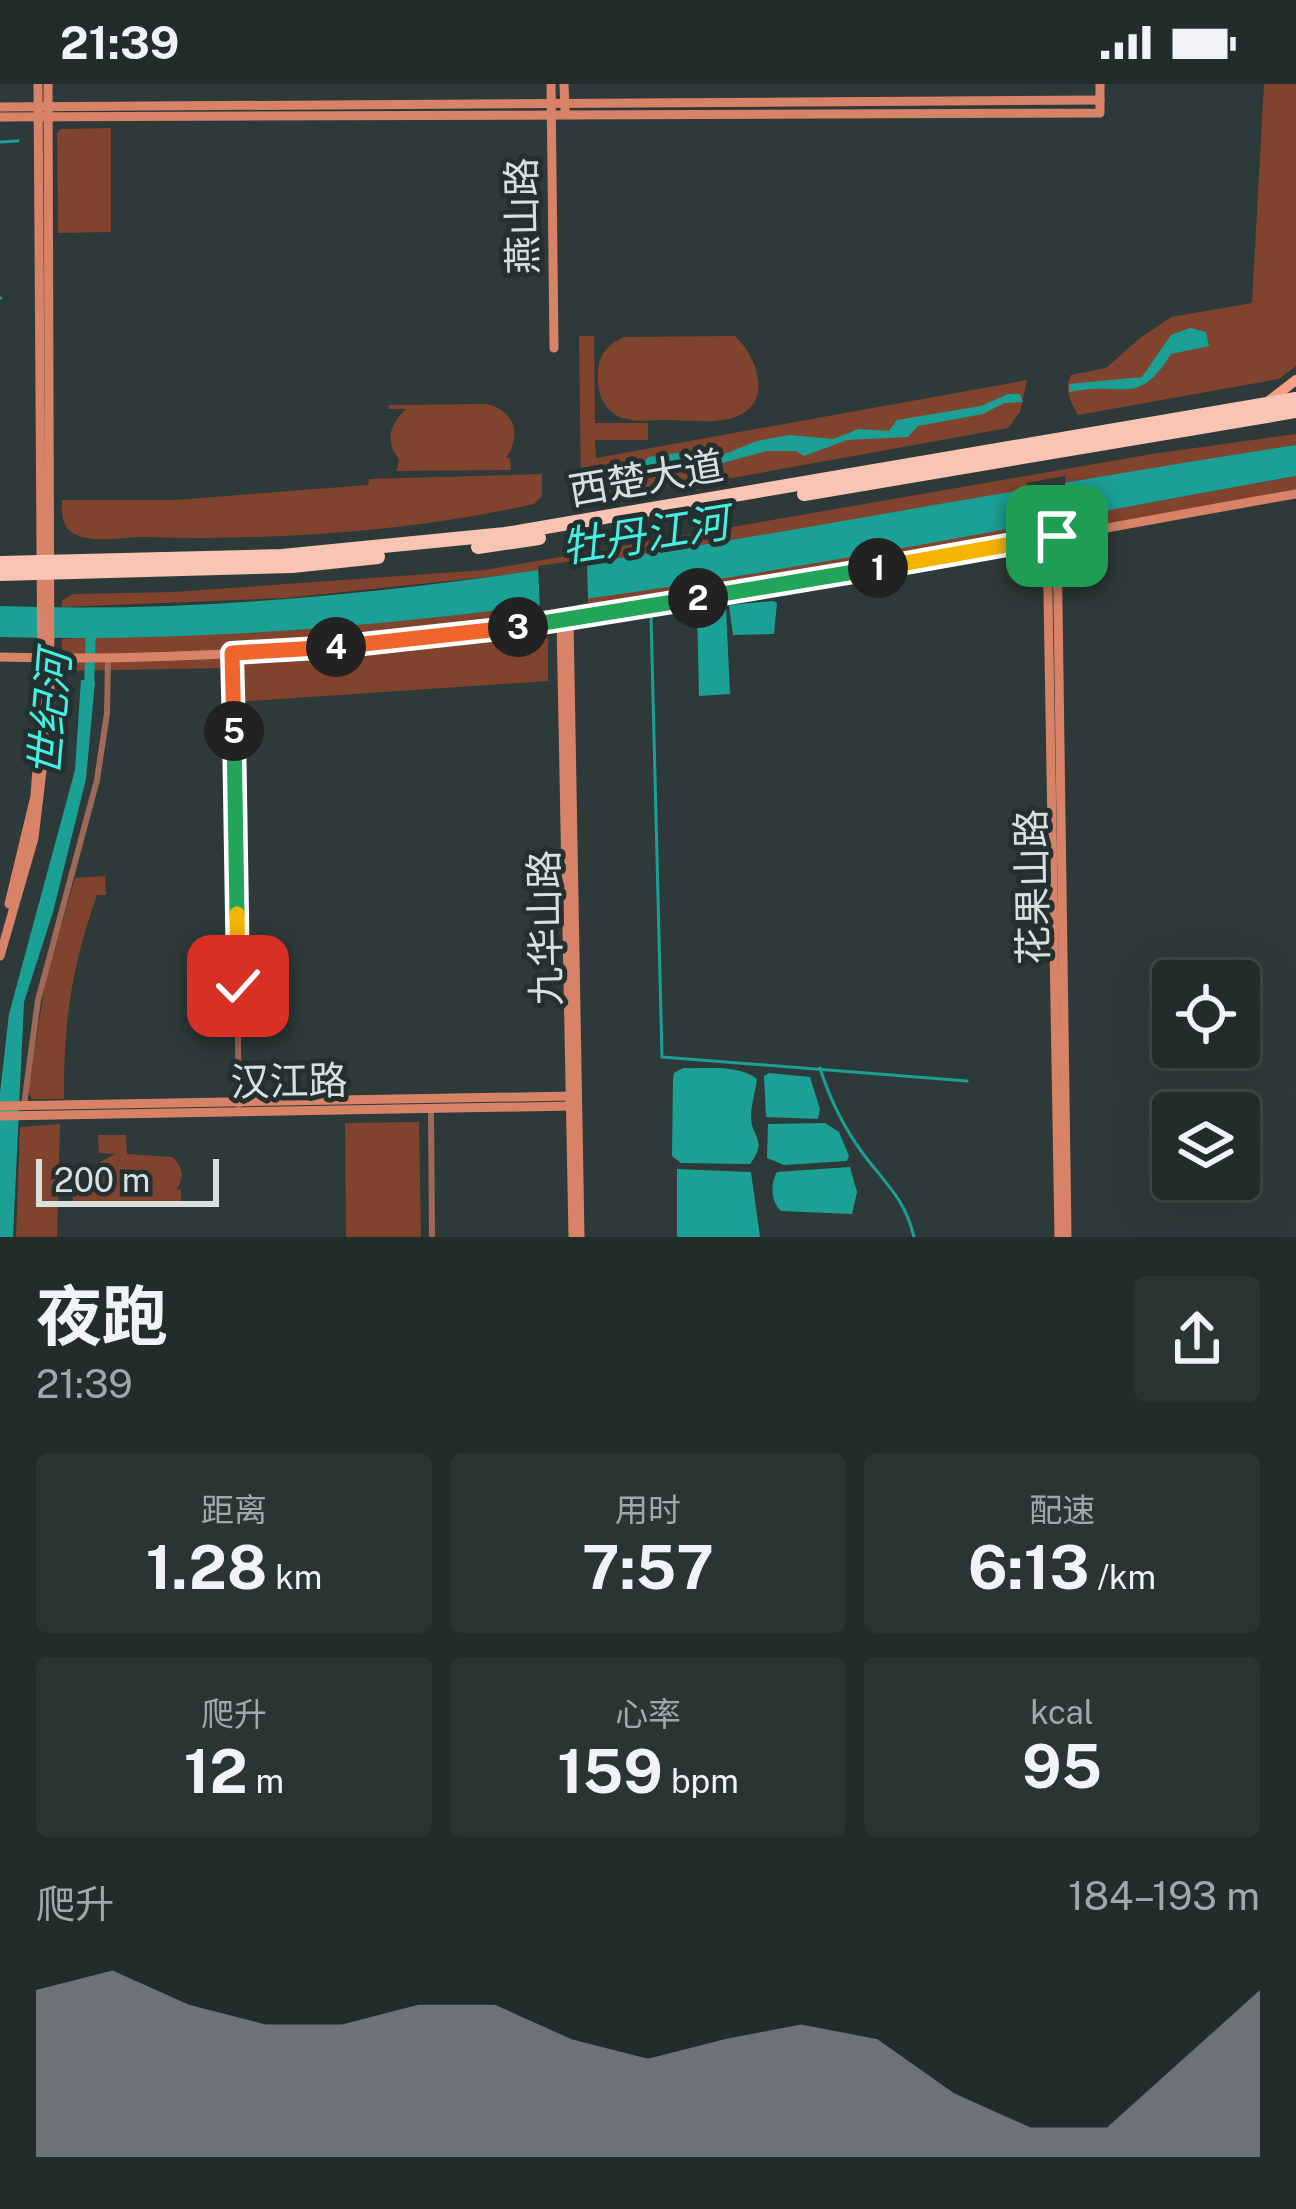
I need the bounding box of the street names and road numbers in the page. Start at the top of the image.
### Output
street label: 燕山路 [498,157,546,275]
street label: 西楚大道 [565,442,727,514]
street label: 花果山路 [1008,809,1056,965]
street label: 九华山路 [521,850,569,1006]
street label: 汉江路 [230,1057,348,1105]

